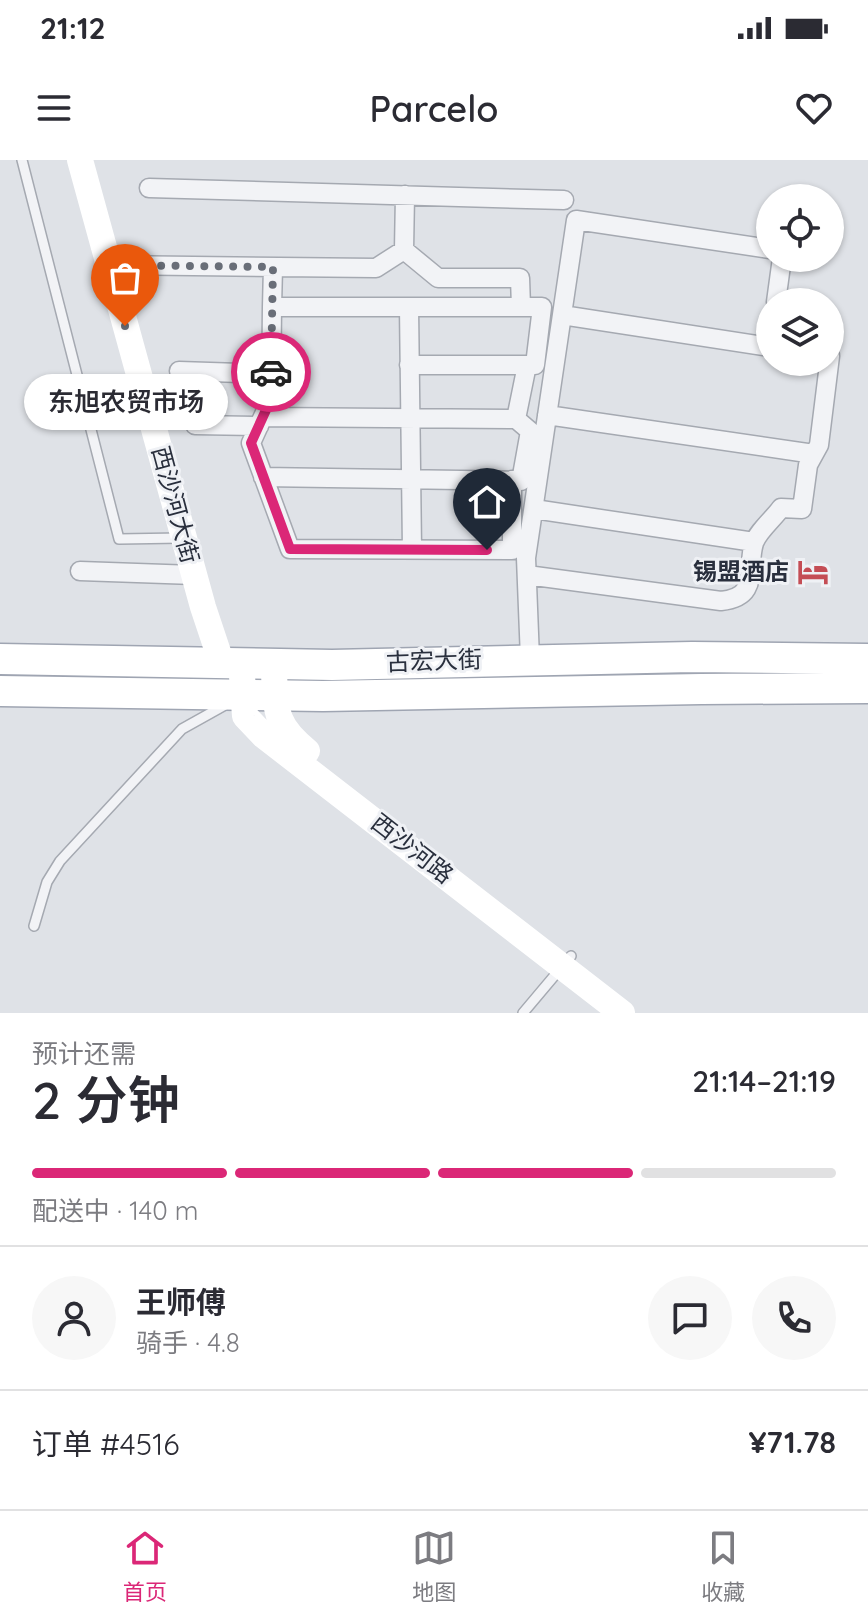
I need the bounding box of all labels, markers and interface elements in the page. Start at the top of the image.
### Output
text: 21:12 [40,9,106,47]
icon: menu [32,86,76,130]
text: Parcelo [370,86,498,131]
icon: heart [792,86,836,130]
map controls [756,184,844,376]
button: locate [756,184,844,272]
pin [91,244,159,326]
icon: bag [103,256,147,300]
button: layers [756,288,844,376]
courier [231,332,311,412]
icon: car [249,350,293,394]
callout: 东旭农贸市场 [23,374,227,430]
text: 东旭农贸市场 [48,385,204,418]
street label: 西沙河大街 [146,443,206,567]
pin [453,468,521,550]
icon: home [465,480,509,524]
hotel icon: 锡盟酒店 [796,555,830,589]
place label: 锡盟酒店 [693,556,789,586]
street label: 古宏大街 [385,643,482,677]
street label: 西沙河路 [366,807,460,890]
text: 预计还需 [32,1037,136,1070]
text: 21:14–21:19 [692,1062,836,1100]
text: 2 分钟 [32,1067,180,1132]
text: 配送中 · 140 m [32,1194,198,1227]
button: person [32,1276,116,1360]
button: chat [648,1276,732,1360]
button: phone [752,1276,836,1360]
text: 王师傅 [136,1283,226,1321]
text: 骑手 · 4.8 [136,1326,240,1359]
text: ¥71.78 [748,1423,836,1461]
text: 订单 #4516 [32,1425,179,1463]
tab: 首页 [123,1526,167,1606]
tab: 地图 [412,1526,456,1606]
tab: 收藏 [701,1526,745,1606]

